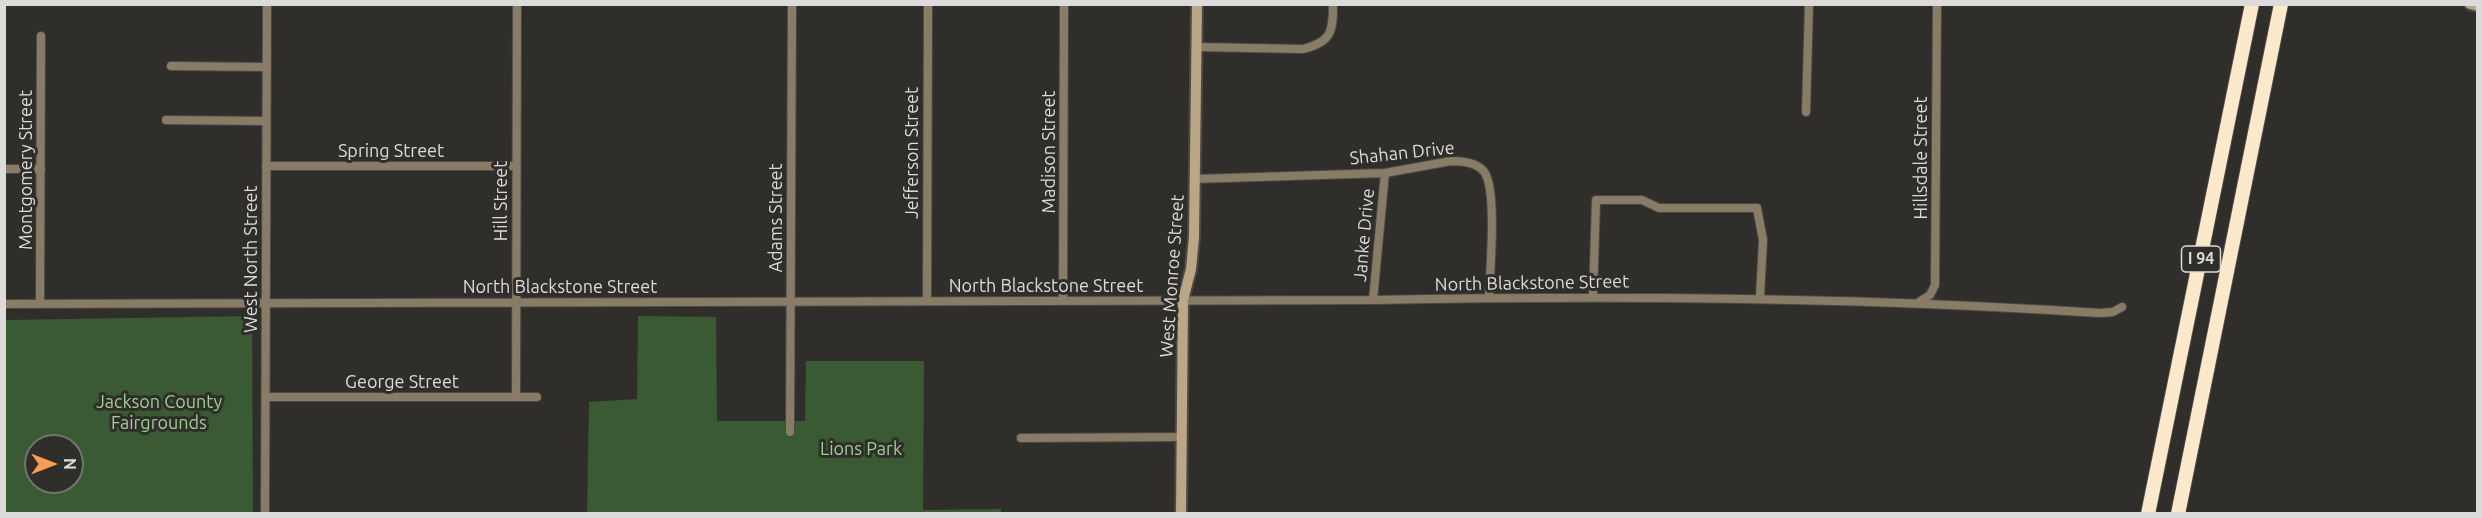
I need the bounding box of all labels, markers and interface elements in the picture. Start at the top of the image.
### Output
street label: Jefferson Street [901,87,923,219]
street label: Montgomery Street [15,90,37,250]
street label: Madison Street [1038,91,1060,213]
street label: Hillsdale Street [1910,97,1932,219]
street label: Shahan Drive [1348,137,1456,169]
street label: Spring Street [338,140,444,162]
street label: Hill Street [490,161,512,241]
street label: Adams Street [765,163,787,273]
street label: West North Street [240,185,262,333]
street label: Janke Drive [1349,187,1379,283]
street label: West Monroe Street [1156,194,1188,358]
road number: I 94 [2182,246,2220,272]
street label: North Blackstone Street [1435,271,1629,295]
street label: North Blackstone Street [949,275,1143,297]
street label: North Blackstone Street [463,276,657,298]
street label: George Street [345,371,459,393]
park label: Jackson County Fairgrounds [96,391,222,434]
north arrow [24,434,84,494]
park label: Lions Park [820,438,902,460]
text: N [61,458,79,470]

